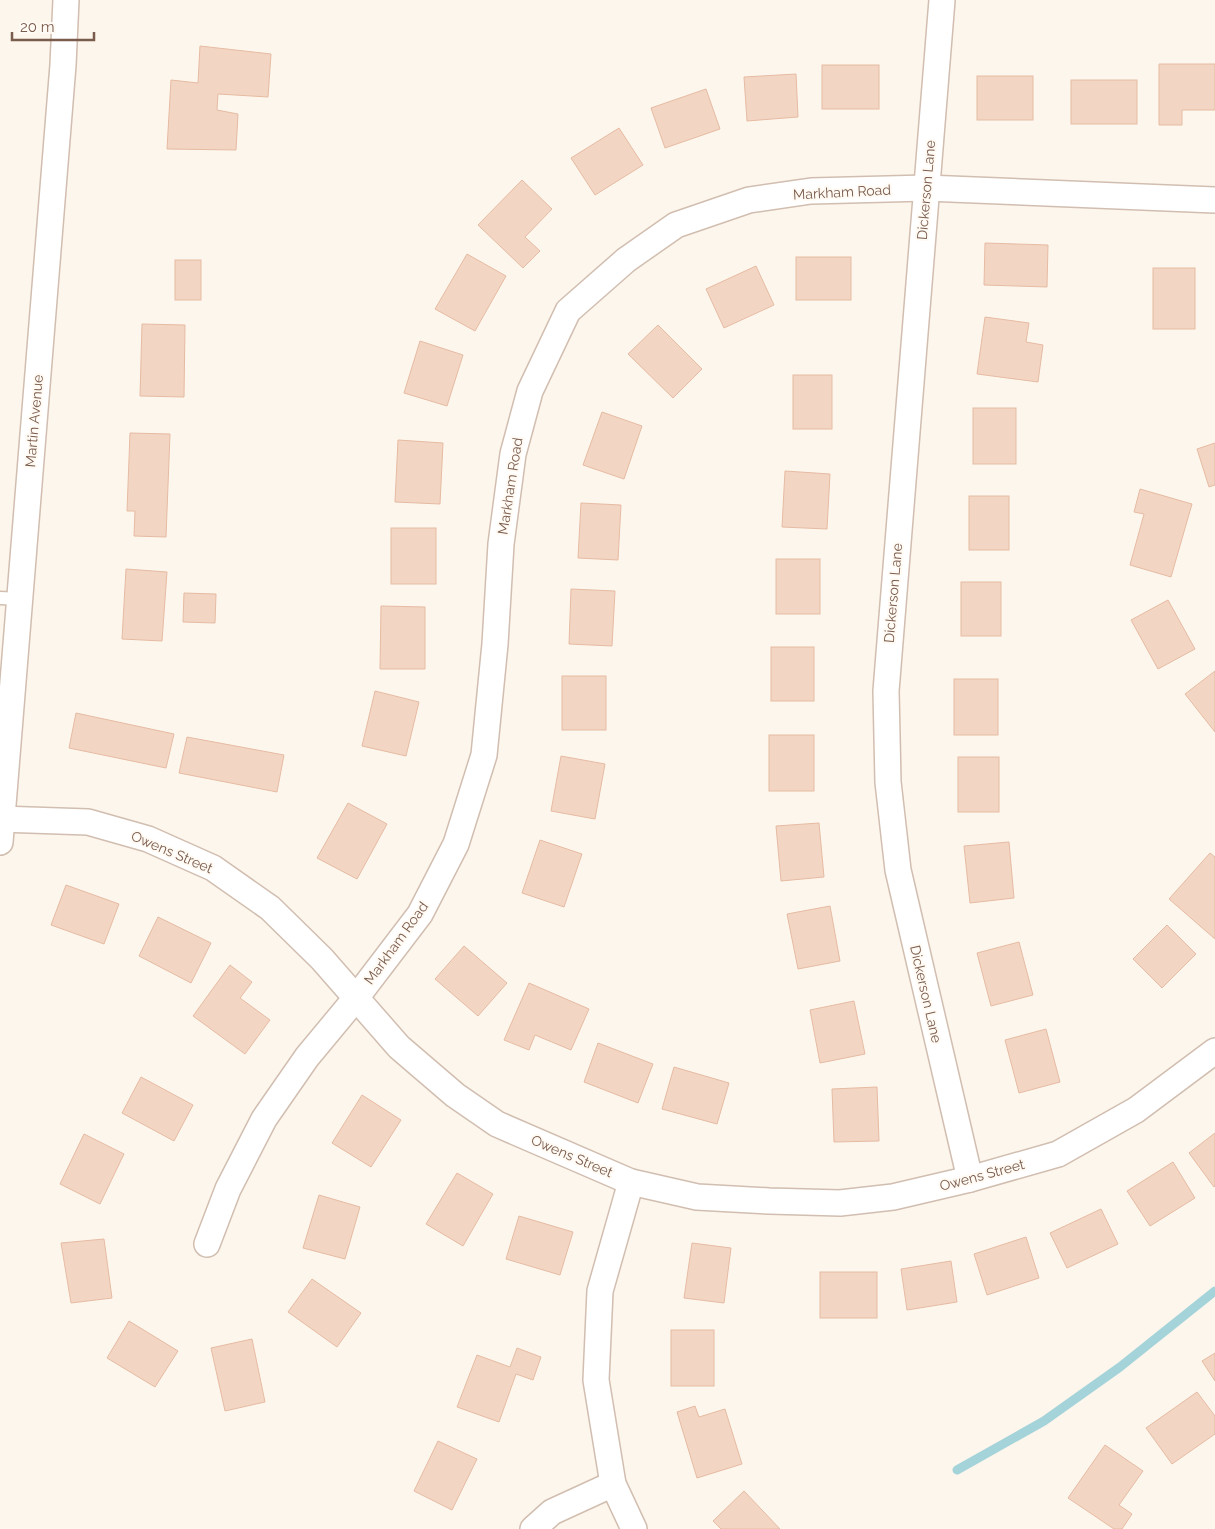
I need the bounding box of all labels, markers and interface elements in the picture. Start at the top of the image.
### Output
scale bar [12,10,95,42]
text: 20 m [20,18,55,36]
street label: Dickerson Lane [914,140,938,240]
street label: Markham Road [793,181,891,203]
street label: Martin Avenue [22,374,46,468]
street label: Markham Road [494,436,526,536]
street label: Dickerson Lane [881,543,905,643]
street label: Owens Street [129,828,216,877]
street label: Markham Road [361,899,431,987]
street label: Dickerson Lane [907,944,945,1044]
street label: Owens Street [529,1132,616,1181]
street label: Owens Street [938,1156,1026,1194]

